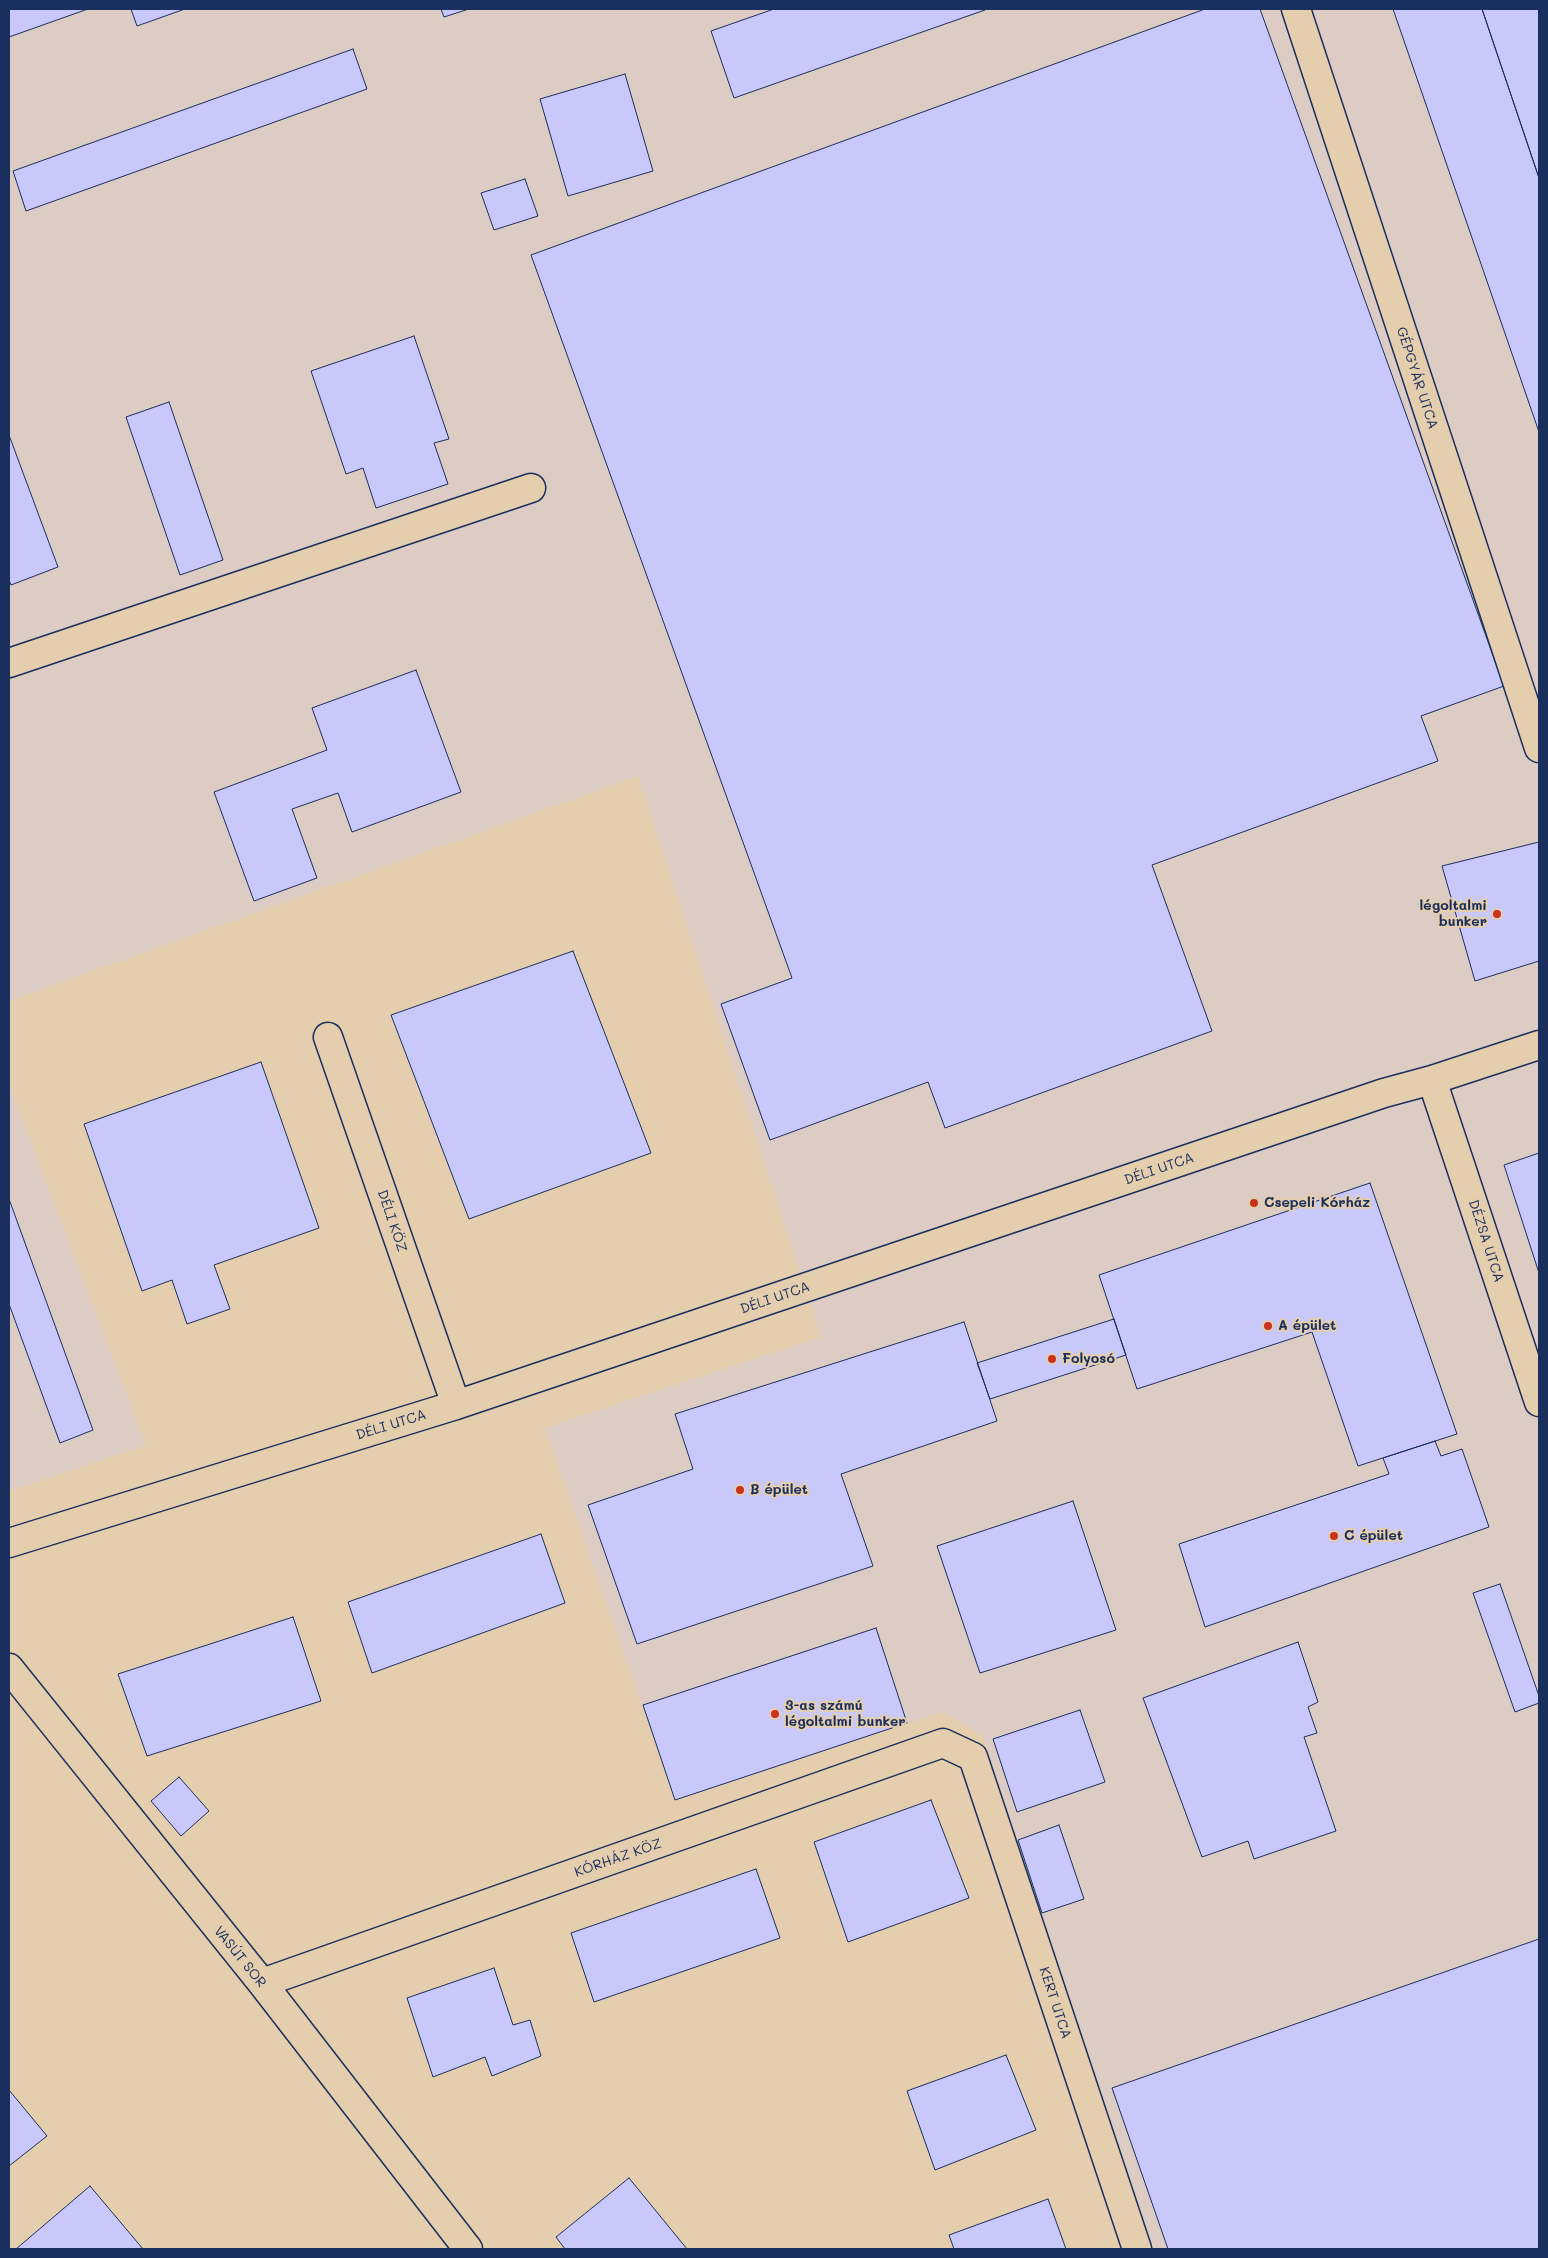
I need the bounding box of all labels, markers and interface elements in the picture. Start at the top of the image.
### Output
street label: GÉPGYÁR UTCA [1393,325,1441,431]
place label: légoltalmi bunker [1420,898,1487,930]
marker: légoltalmi bunker [1491,908,1503,920]
street label: DÉLI UTCA [1122,1149,1196,1189]
street label: DÉLI KÖZ [374,1188,410,1254]
place label: Csepeli Kórház [1264,1195,1370,1211]
marker: Csepeli Kórház [1248,1197,1260,1209]
street label: DÉZSA UTCA [1465,1198,1507,1284]
street label: DÉLI UTCA [738,1278,812,1318]
place label: A épület [1278,1318,1336,1334]
marker: A épület [1262,1320,1274,1332]
place label: Folyosó [1062,1351,1115,1367]
marker: Folyosó [1046,1353,1058,1365]
street label: DÉLI UTCA [354,1406,428,1444]
place label: B épület [750,1482,808,1498]
marker: B épület [734,1484,746,1496]
place label: C épület [1344,1528,1403,1544]
marker: C épület [1328,1530,1340,1542]
place label: 3-as számú légoltalmi bunker [785,1698,906,1730]
marker: 3-as számú légoltalmi bunker [769,1708,781,1720]
street label: KÓRHÁZ KÖZ [572,1835,664,1881]
street label: VASÚT SOR [210,1923,270,1991]
street label: KERT UTCA [1035,1965,1075,2041]

